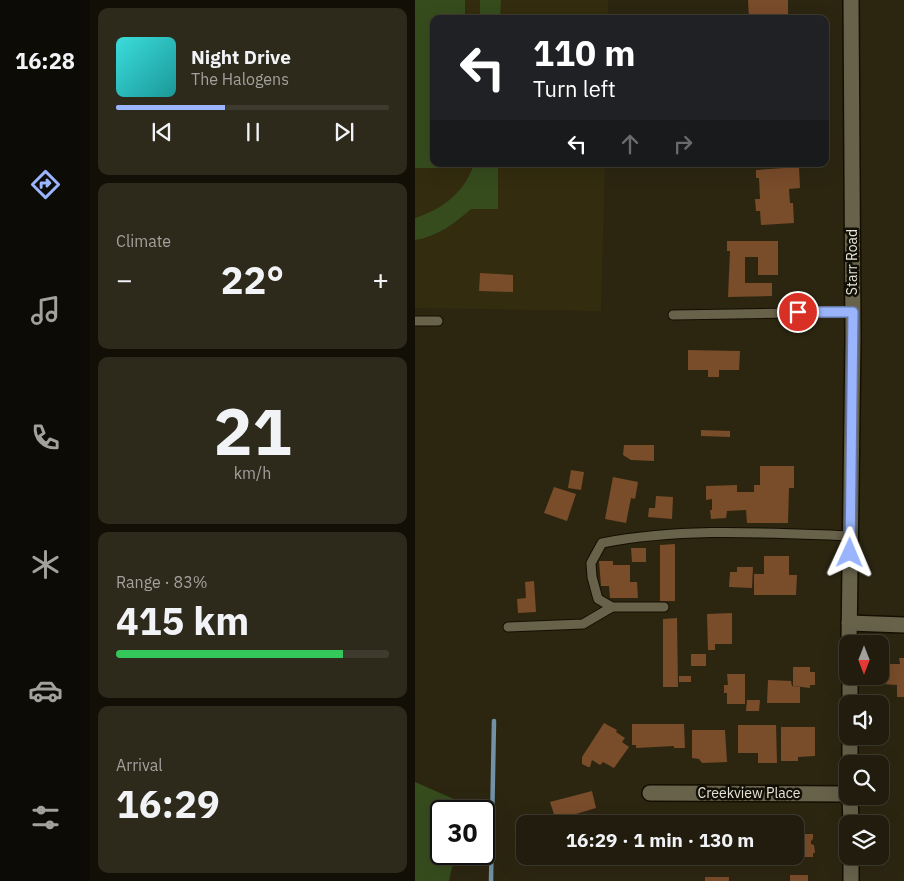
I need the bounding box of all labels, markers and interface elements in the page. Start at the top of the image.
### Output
text: 110 m [533,30,636,76]
icon: left [450,35,515,100]
text: Night Drive [191,45,291,69]
text: 16:28 [15,46,75,75]
text: The Halogens [191,69,289,89]
text: Turn left [533,74,616,103]
icon: previous [148,118,176,146]
icon: pause [239,118,267,146]
icon: next [330,118,358,146]
icon: left [563,130,591,158]
icon: ahead [616,130,644,158]
icon: right [669,130,697,158]
icon: directions [28,167,63,202]
street label: Starr Road [843,229,861,295]
text: Climate [116,231,171,251]
text: 22° [221,255,284,304]
text: − [116,261,133,298]
text: + [372,261,389,298]
pin [777,291,819,333]
icon: music [28,293,63,328]
icon: arrive [784,298,812,326]
text: 21 [213,388,292,473]
icon: phone [28,420,63,455]
text: km/h [234,463,271,483]
position arrow [823,526,875,578]
icon: climate [28,547,63,582]
text: Range · 83% [116,572,208,592]
text: 415 km [116,596,249,645]
north arrow [839,635,889,685]
map controls [839,635,889,865]
icon: car [28,673,63,708]
button: sound [839,695,889,745]
text: Arrival [116,755,163,775]
button: search [839,755,889,805]
text: 16:29 [116,779,220,828]
street label: Creekview Place [698,784,801,802]
icon: filters [28,800,63,835]
speed limit sign: 30 [430,800,495,865]
button: layers [839,815,889,865]
text: 16:29 · 1 min · 130 m [566,828,754,852]

